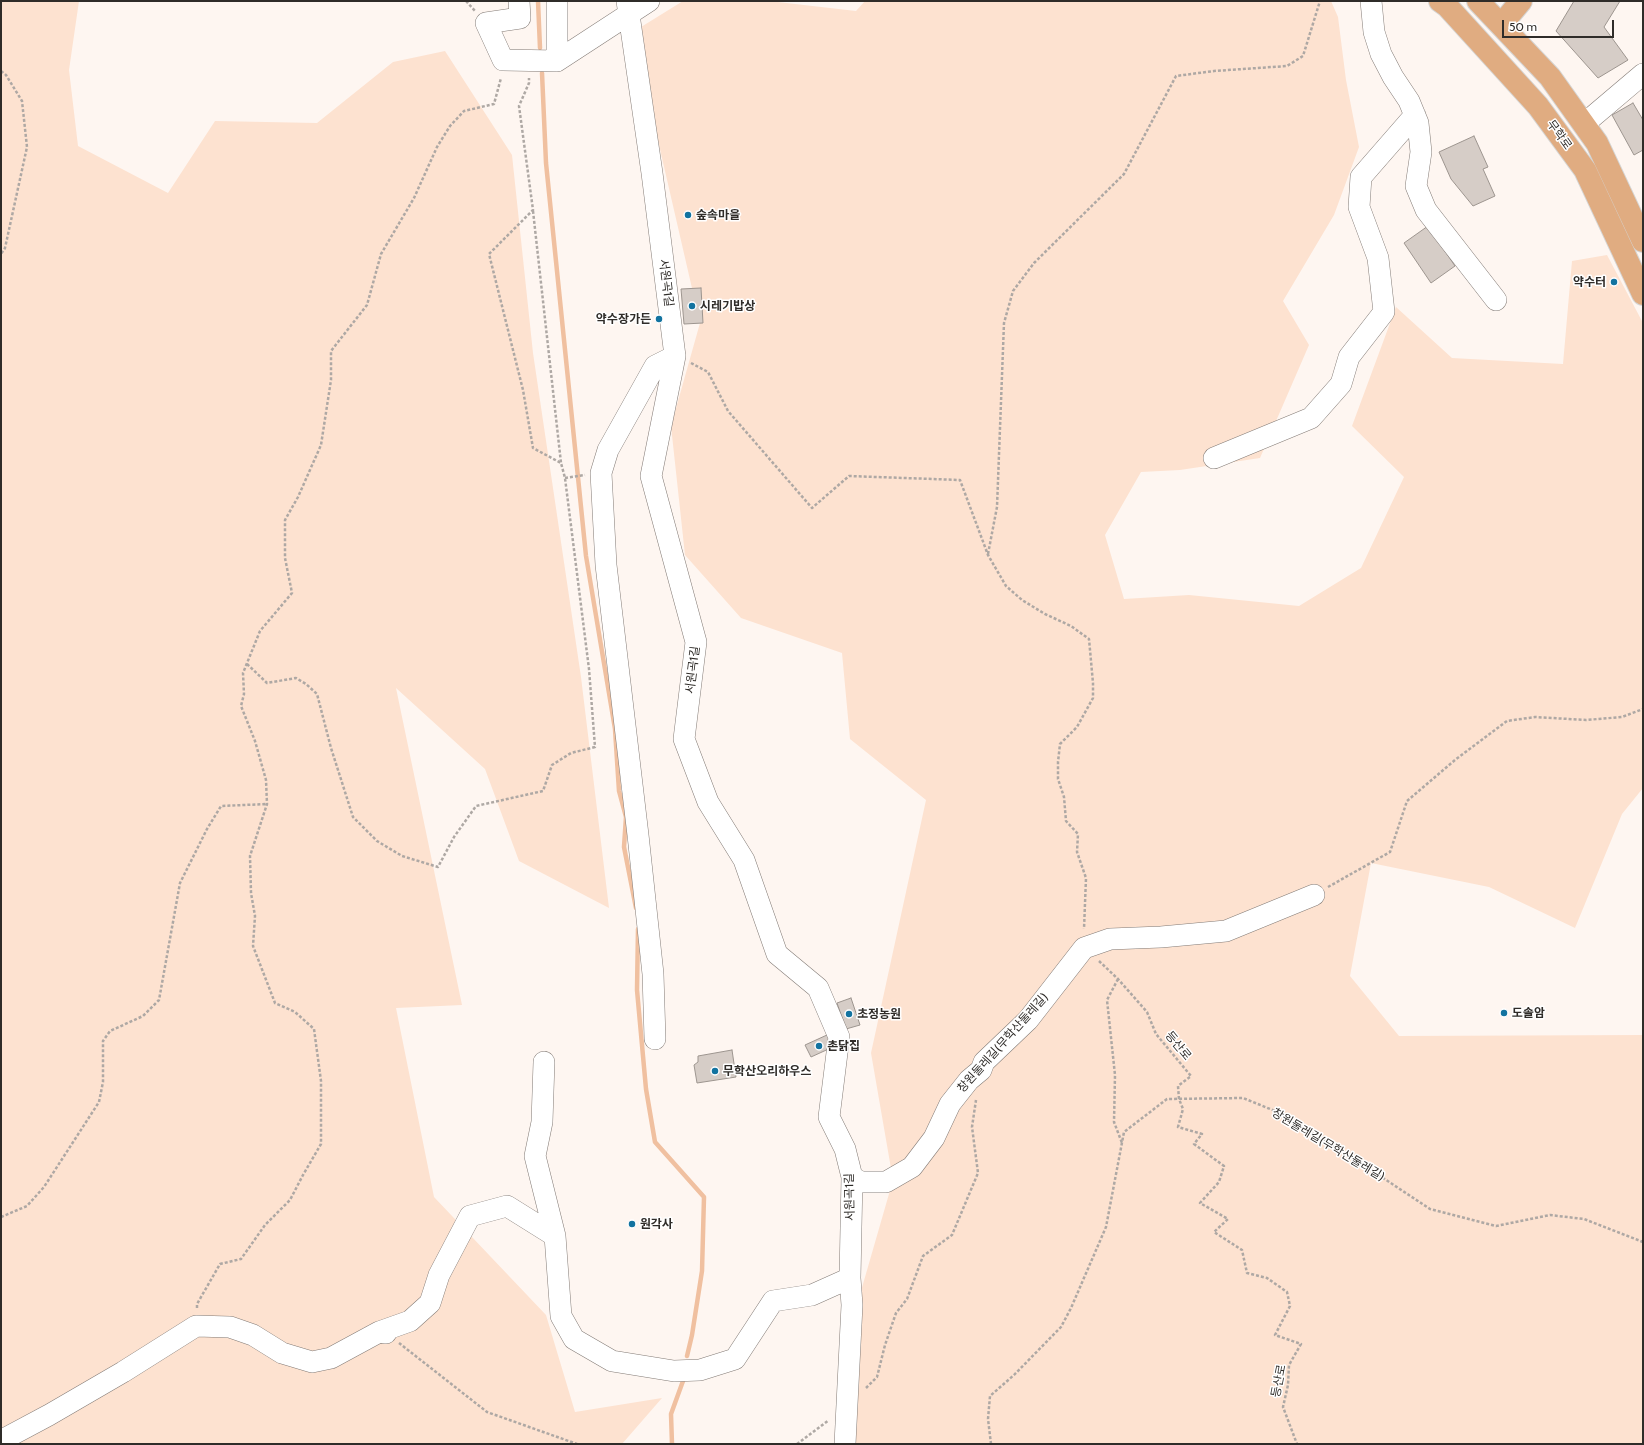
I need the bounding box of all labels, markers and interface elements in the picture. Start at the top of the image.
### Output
scale bar [1504,12,1616,38]
text: 50 m [1509,19,1537,34]
street label: 무학로 [1543,117,1575,153]
place label: 숲속마을 [696,208,740,222]
marker: 숲속마을 [683,210,693,220]
street label: 서원곡1길 [656,258,676,308]
place label: 약수터 [1573,275,1606,289]
marker: 약수터 [1609,277,1619,287]
place label: 시레기밥상 [700,299,755,313]
marker: 시레기밥상 [687,301,697,311]
place label: 약수장가든 [596,312,651,326]
marker: 약수장가든 [654,314,664,324]
street label: 서원곡1길 [683,645,703,695]
street label: 창원둘레길(무학산둘레길) [955,990,1051,1096]
place label: 도솔암 [1512,1006,1545,1020]
place label: 초정농원 [857,1007,901,1021]
marker: 도솔암 [1499,1008,1509,1018]
marker: 초정농원 [844,1009,854,1019]
street label: 등산로 [1162,1029,1194,1063]
place label: 촌닭집 [827,1039,860,1053]
marker: 촌닭집 [814,1041,824,1051]
place label: 무학산오리하우스 [723,1064,811,1078]
marker: 무학산오리하우스 [710,1066,720,1076]
street label: 창원둘레길(무학산둘레길) [1269,1106,1387,1184]
street label: 서원곡1길 [842,1173,858,1221]
place label: 원각사 [640,1217,673,1231]
marker: 원각사 [627,1219,637,1229]
street label: 등산로 [1269,1363,1289,1399]

